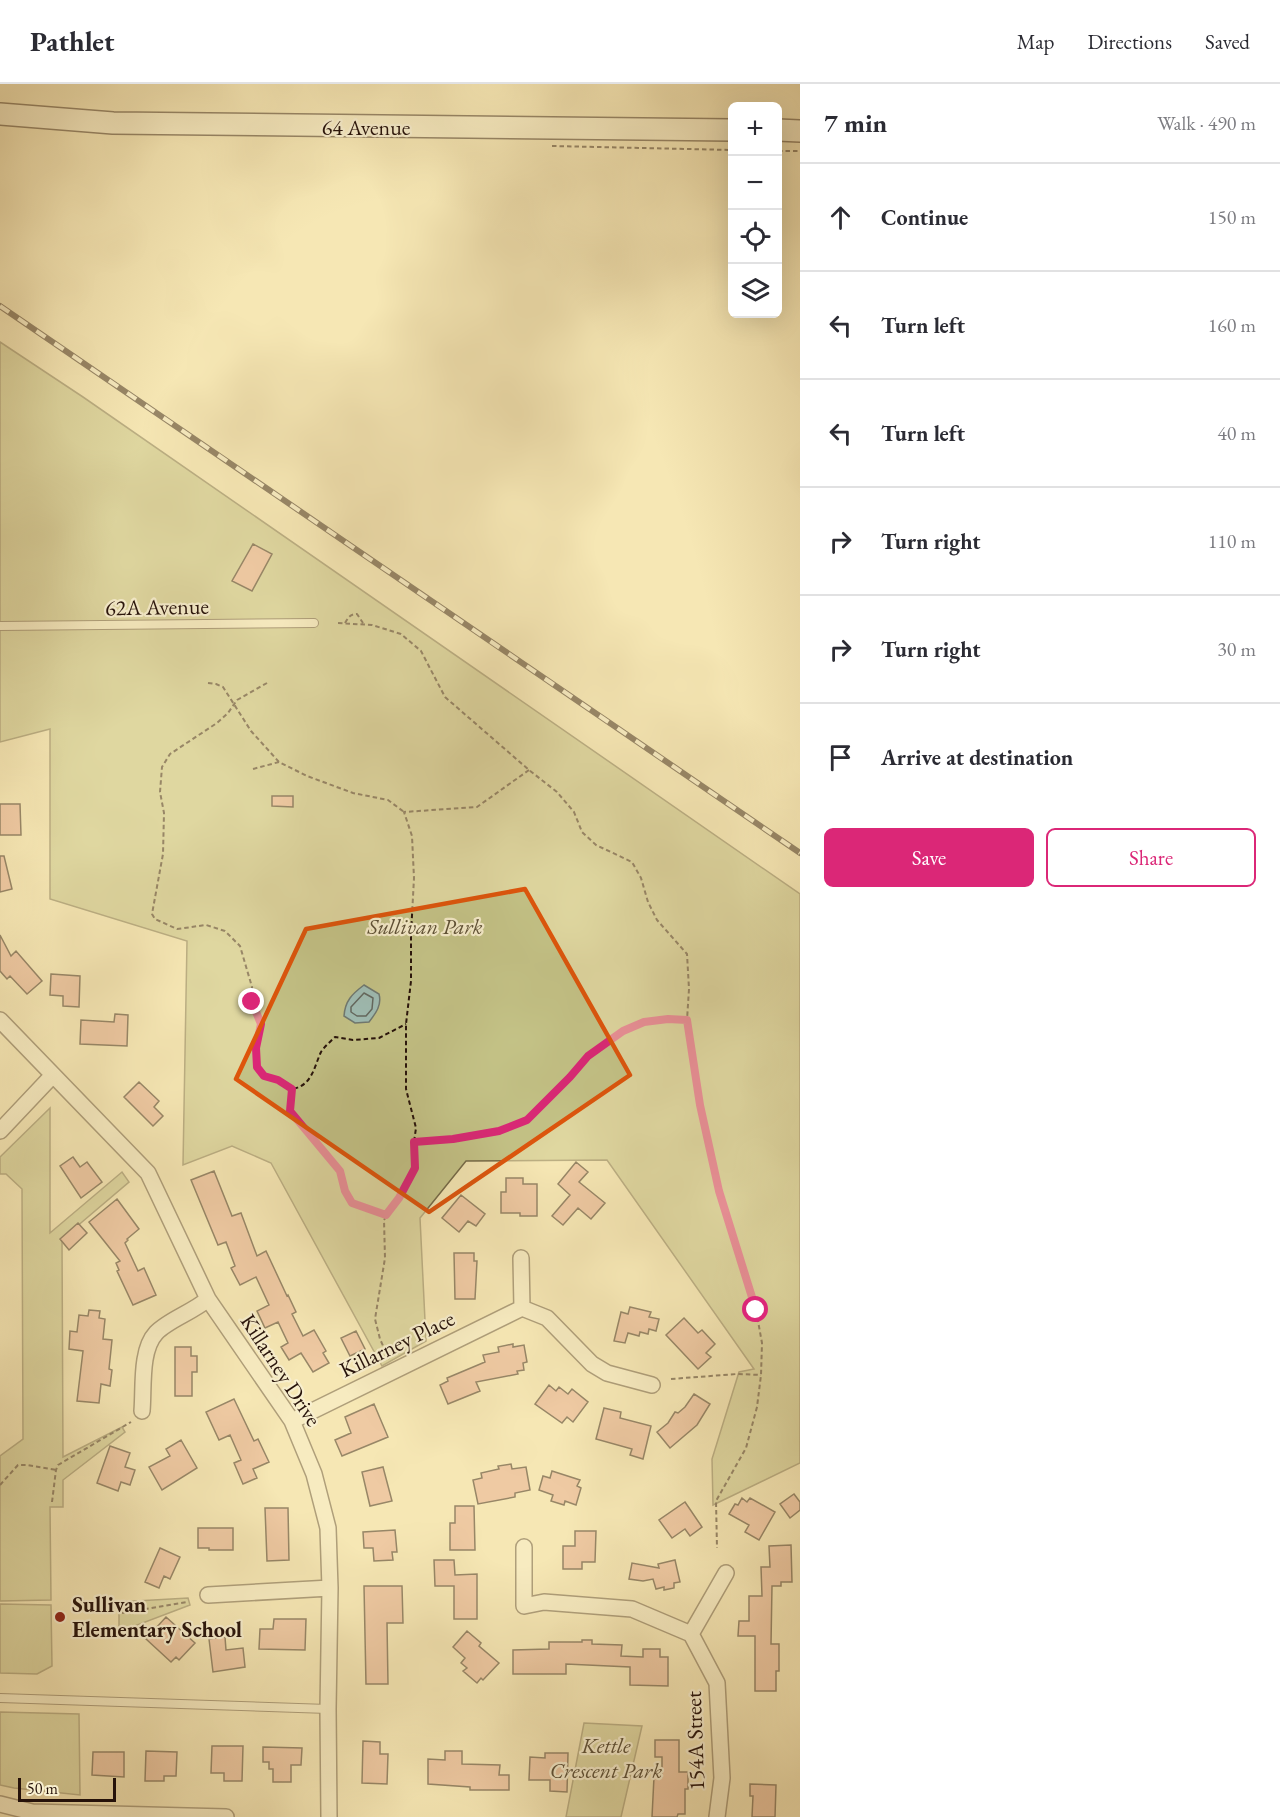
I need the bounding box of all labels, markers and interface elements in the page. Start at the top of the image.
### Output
text: Pathlet [30,23,114,59]
text: Map [1017,28,1054,55]
text: Directions [1087,28,1172,55]
text: Saved [1205,28,1250,55]
map controls [728,102,782,318]
button: + [728,102,782,156]
text: 7 min [824,106,887,140]
text: Walk · 490 m [1157,110,1256,136]
street label: 64 Avenue [322,113,411,142]
button: − [728,156,782,210]
icon: ahead [824,201,857,234]
text: Continue [881,203,968,232]
text: 150 m [1208,204,1256,230]
button: locate [728,210,782,264]
button: layers [728,264,782,318]
icon: left [824,309,857,342]
text: Turn left [881,311,965,340]
text: 160 m [1208,312,1256,338]
icon: left [824,417,857,450]
text: Turn left [881,419,965,448]
text: 40 m [1217,420,1256,446]
icon: right [824,525,857,558]
text: Turn right [881,527,980,556]
text: 110 m [1208,528,1256,554]
street label: 62A Avenue [105,592,210,622]
icon: right [824,633,857,666]
text: Turn right [881,635,980,664]
text: 30 m [1217,636,1256,662]
icon: arrive [824,741,857,774]
text: Arrive at destination [881,743,1073,772]
button: Save [824,828,1034,887]
button: Share [1046,828,1256,887]
park label: Sullivan Park [366,912,483,941]
route end [238,988,264,1014]
route start [742,1296,768,1322]
street label: Killarney Place [335,1303,460,1384]
street label: Killarney Drive [234,1308,328,1432]
place label: Sullivan Elementary School [72,1590,242,1644]
marker: Sullivan Elementary School [53,1610,67,1624]
street label: 154A Street [679,1691,711,1791]
park label: Kettle Crescent Park [550,1731,662,1785]
scale bar [18,1775,116,1802]
text: 50 m [27,1778,58,1799]

